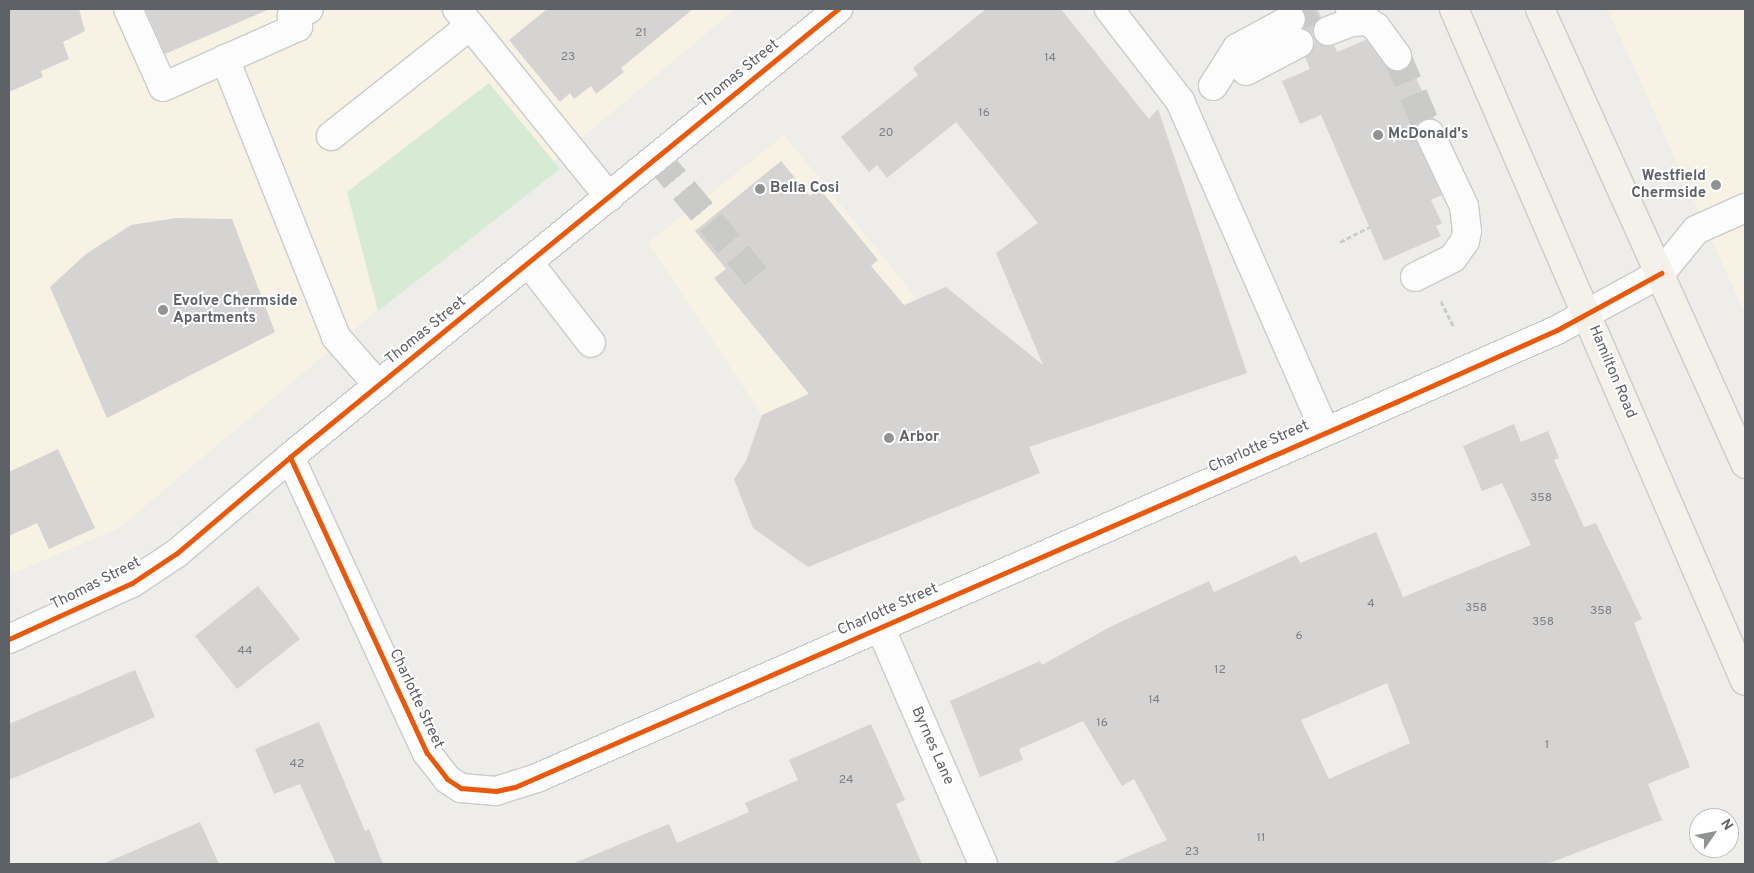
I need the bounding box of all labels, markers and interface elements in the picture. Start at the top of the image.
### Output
house number: 21 [635,27,647,41]
street label: Thomas Street [695,36,783,112]
house number: 23 [561,51,575,65]
house number: 14 [1044,52,1056,66]
house number: 16 [978,107,990,121]
place label: McDonald's [1388,126,1468,144]
house number: 20 [878,127,894,141]
marker: McDonald's [1372,129,1384,141]
place label: Westfield Chermside [1631,167,1706,202]
marker: Westfield Chermside [1710,179,1722,191]
place label: Bella Cosi [770,180,839,198]
marker: Bella Cosi [754,183,766,195]
place label: Evolve Chermside Apartments [173,292,298,327]
street label: Thomas Street [382,293,470,369]
marker: Evolve Chermside Apartments [157,304,169,316]
street label: Hamilton Road [1584,323,1640,421]
street label: Charlotte Street [1206,417,1312,477]
place label: Arbor [899,429,939,447]
marker: Arbor [883,432,895,444]
house number: 358 [1530,492,1552,506]
street label: Thomas Street [48,554,144,614]
street label: Charlotte Street [835,580,941,640]
house number: 4 [1367,598,1375,612]
house number: 358 [1465,602,1487,616]
house number: 358 [1590,605,1612,619]
house number: 358 [1532,616,1554,630]
house number: 6 [1295,630,1303,644]
house number: 44 [238,645,252,659]
street label: Charlotte Street [385,646,447,752]
house number: 12 [1214,664,1226,678]
house number: 14 [1148,694,1160,708]
street label: Byrnes Lane [907,704,957,788]
house number: 16 [1096,717,1108,731]
house number: 1 [1545,739,1549,753]
house number: 42 [290,758,304,772]
house number: 24 [839,774,853,788]
north arrow [1689,808,1739,858]
text: N [1716,816,1736,834]
house number: 11 [1257,832,1265,846]
house number: 23 [1185,846,1199,860]

